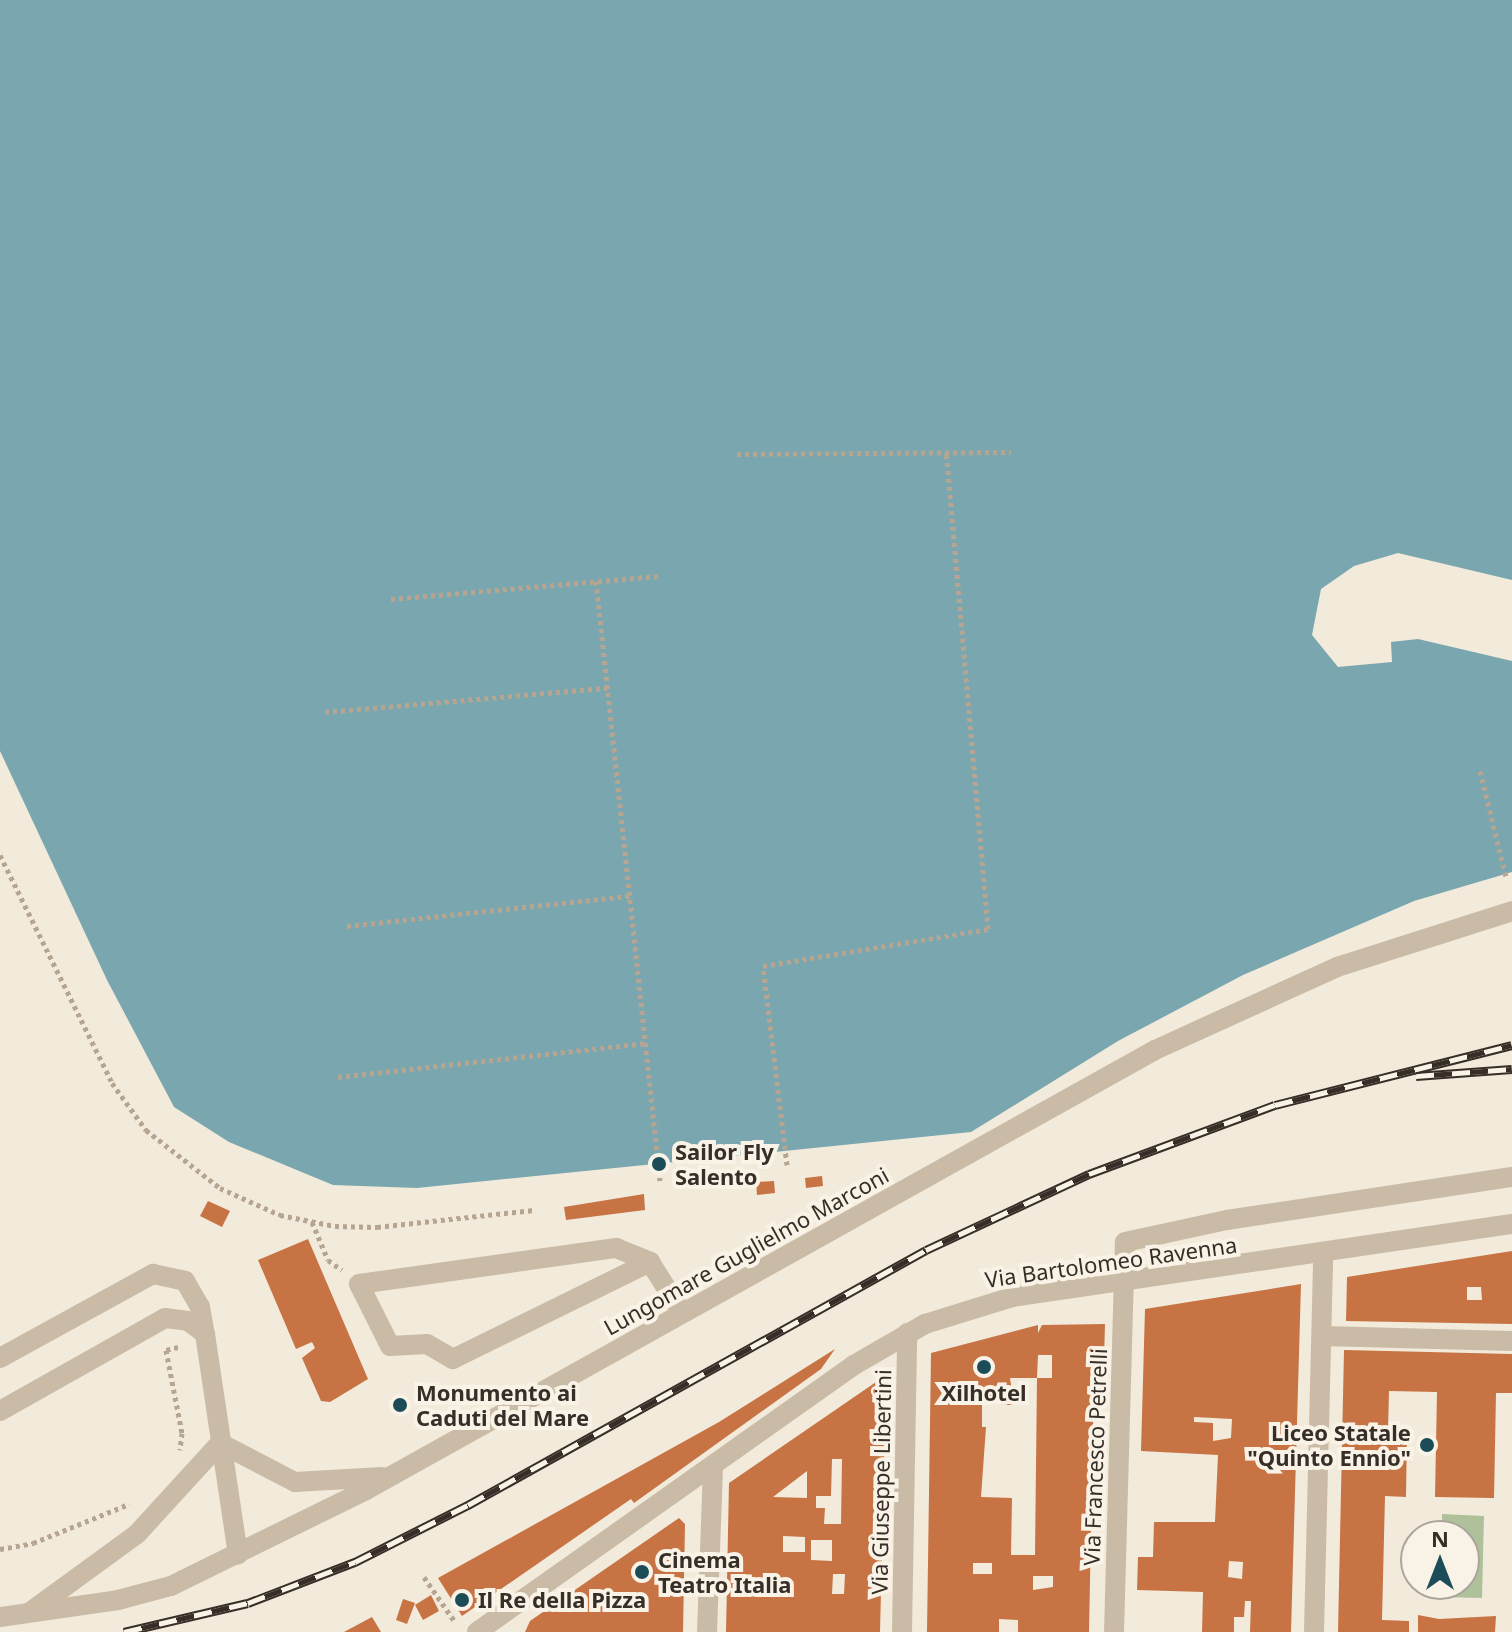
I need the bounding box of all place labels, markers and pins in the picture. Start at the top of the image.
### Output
place label: Sailor Fly Salento [675,1138,774,1190]
marker: Sailor Fly Salento [650,1155,668,1173]
marker: Xilhotel [975,1358,993,1376]
place label: Monumento ai Caduti del Mare [416,1379,589,1430]
place label: Xilhotel [941,1380,1027,1406]
marker: Monumento ai Caduti del Mare [391,1396,409,1414]
place label: Liceo Statale "Quinto Ennio" [1247,1419,1411,1470]
marker: Liceo Statale "Quinto Ennio" [1418,1436,1436,1454]
place label: Cinema Teatro Italia [658,1546,791,1598]
marker: Cinema Teatro Italia [633,1563,651,1581]
place label: Il Re della Pizza [478,1587,646,1613]
marker: Il Re della Pizza [453,1591,471,1609]

